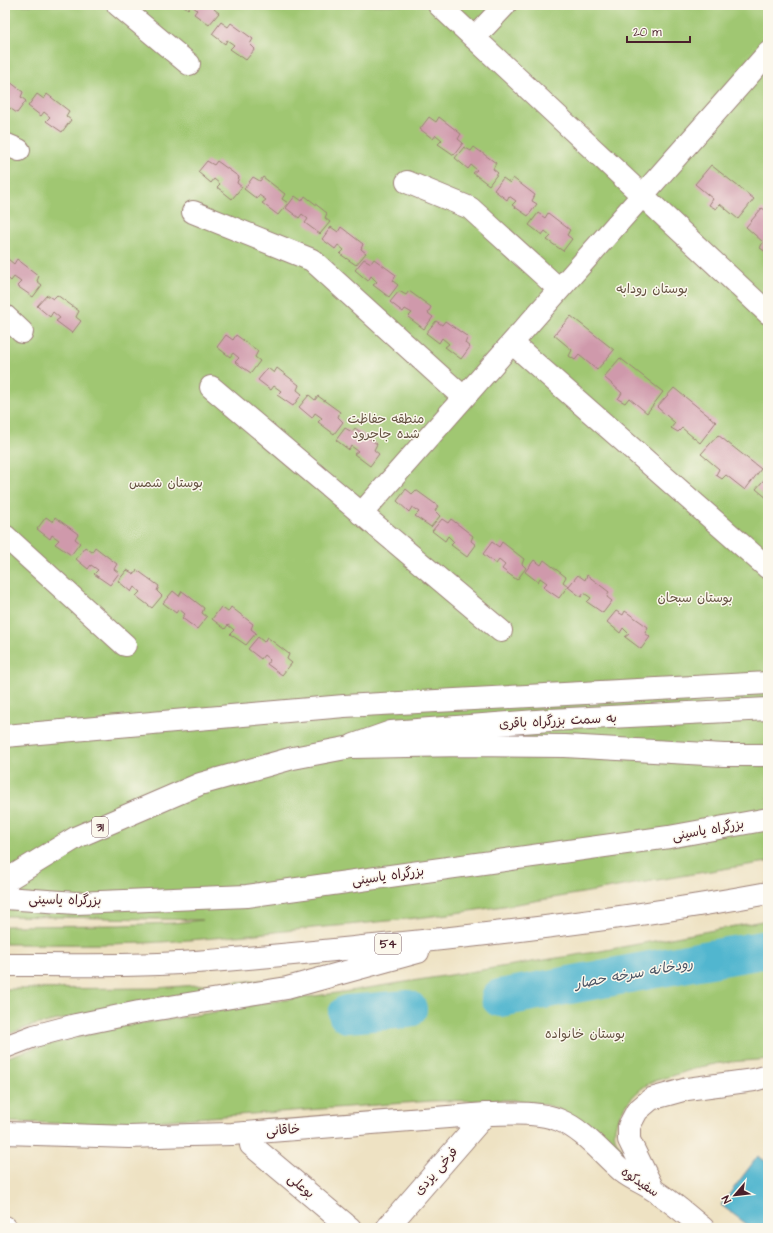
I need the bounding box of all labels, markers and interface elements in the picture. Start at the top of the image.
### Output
scale bar [627,18,690,44]
text: 20 m [633,24,662,41]
park label: بوستان رودابه [616,280,688,298]
park label: منطقه حفاظت شده جاجرود [348,410,424,443]
park label: بوستان شمس [129,474,203,492]
park label: بوستان سبحان [658,589,732,607]
street label: به سمت بزرگراه باقری [499,709,617,733]
street label: بزرگراه یاسینی [671,815,745,845]
road number: 31 [92,817,108,837]
street label: بزرگراه یاسینی [351,862,425,890]
street label: بزرگراه یاسینی [28,890,102,910]
road number: 54 [375,934,401,954]
water label: رودخانه سرخه حصار [572,954,695,995]
park label: بوستان خانواده [545,1025,625,1043]
street label: خاقانی [265,1120,301,1140]
street label: فرخی یزدی [410,1143,462,1199]
street label: سفیدکوه [617,1163,663,1201]
street label: بوعلی [284,1170,318,1202]
north arrow [715,1175,755,1215]
text: N [718,1193,735,1206]

